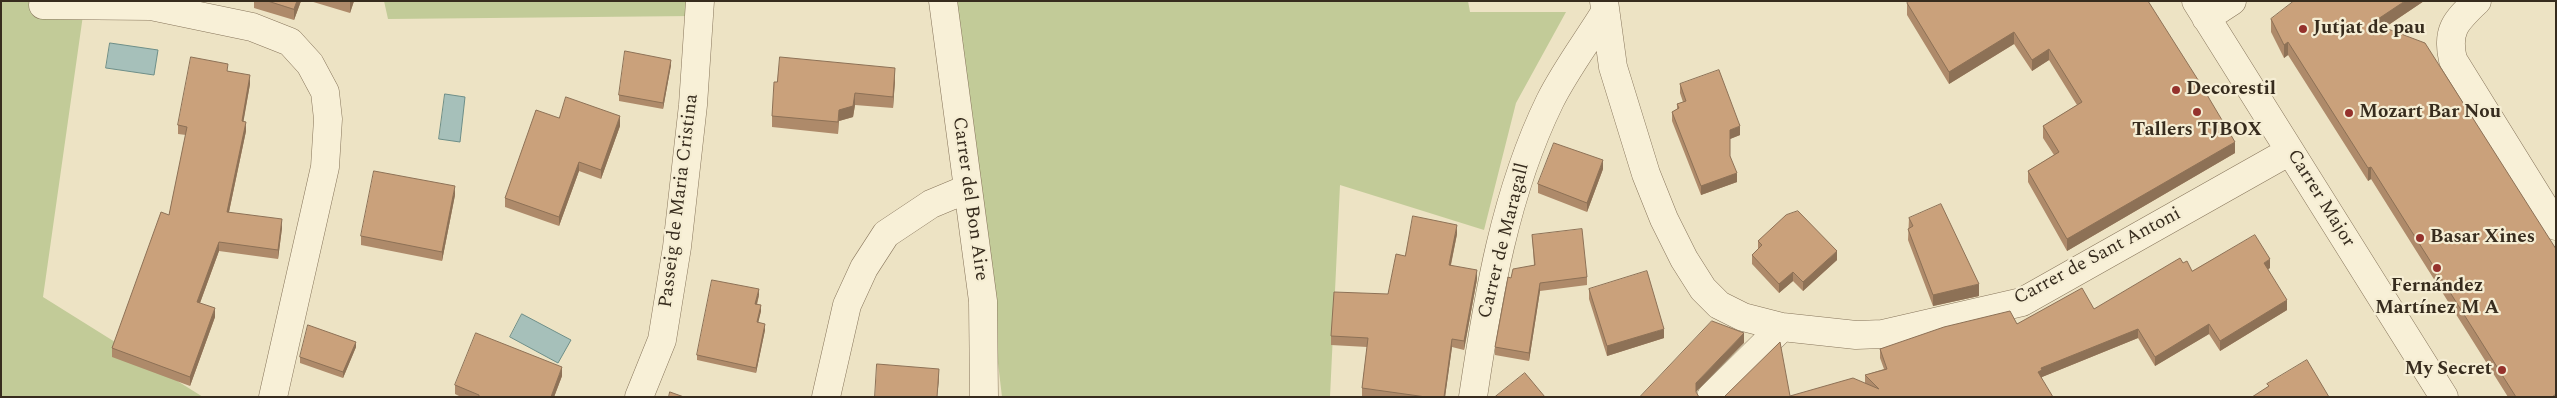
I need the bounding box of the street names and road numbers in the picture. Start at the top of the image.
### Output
street label: Passeig de Maria Cristina [656,93,704,309]
street label: Carrer del Bon Aire [946,115,992,283]
street label: Carrer Major [2281,146,2359,252]
street label: Carrer de Maragall [1475,161,1535,321]
street label: Carrer de Sant Antoni [2011,203,2185,311]

